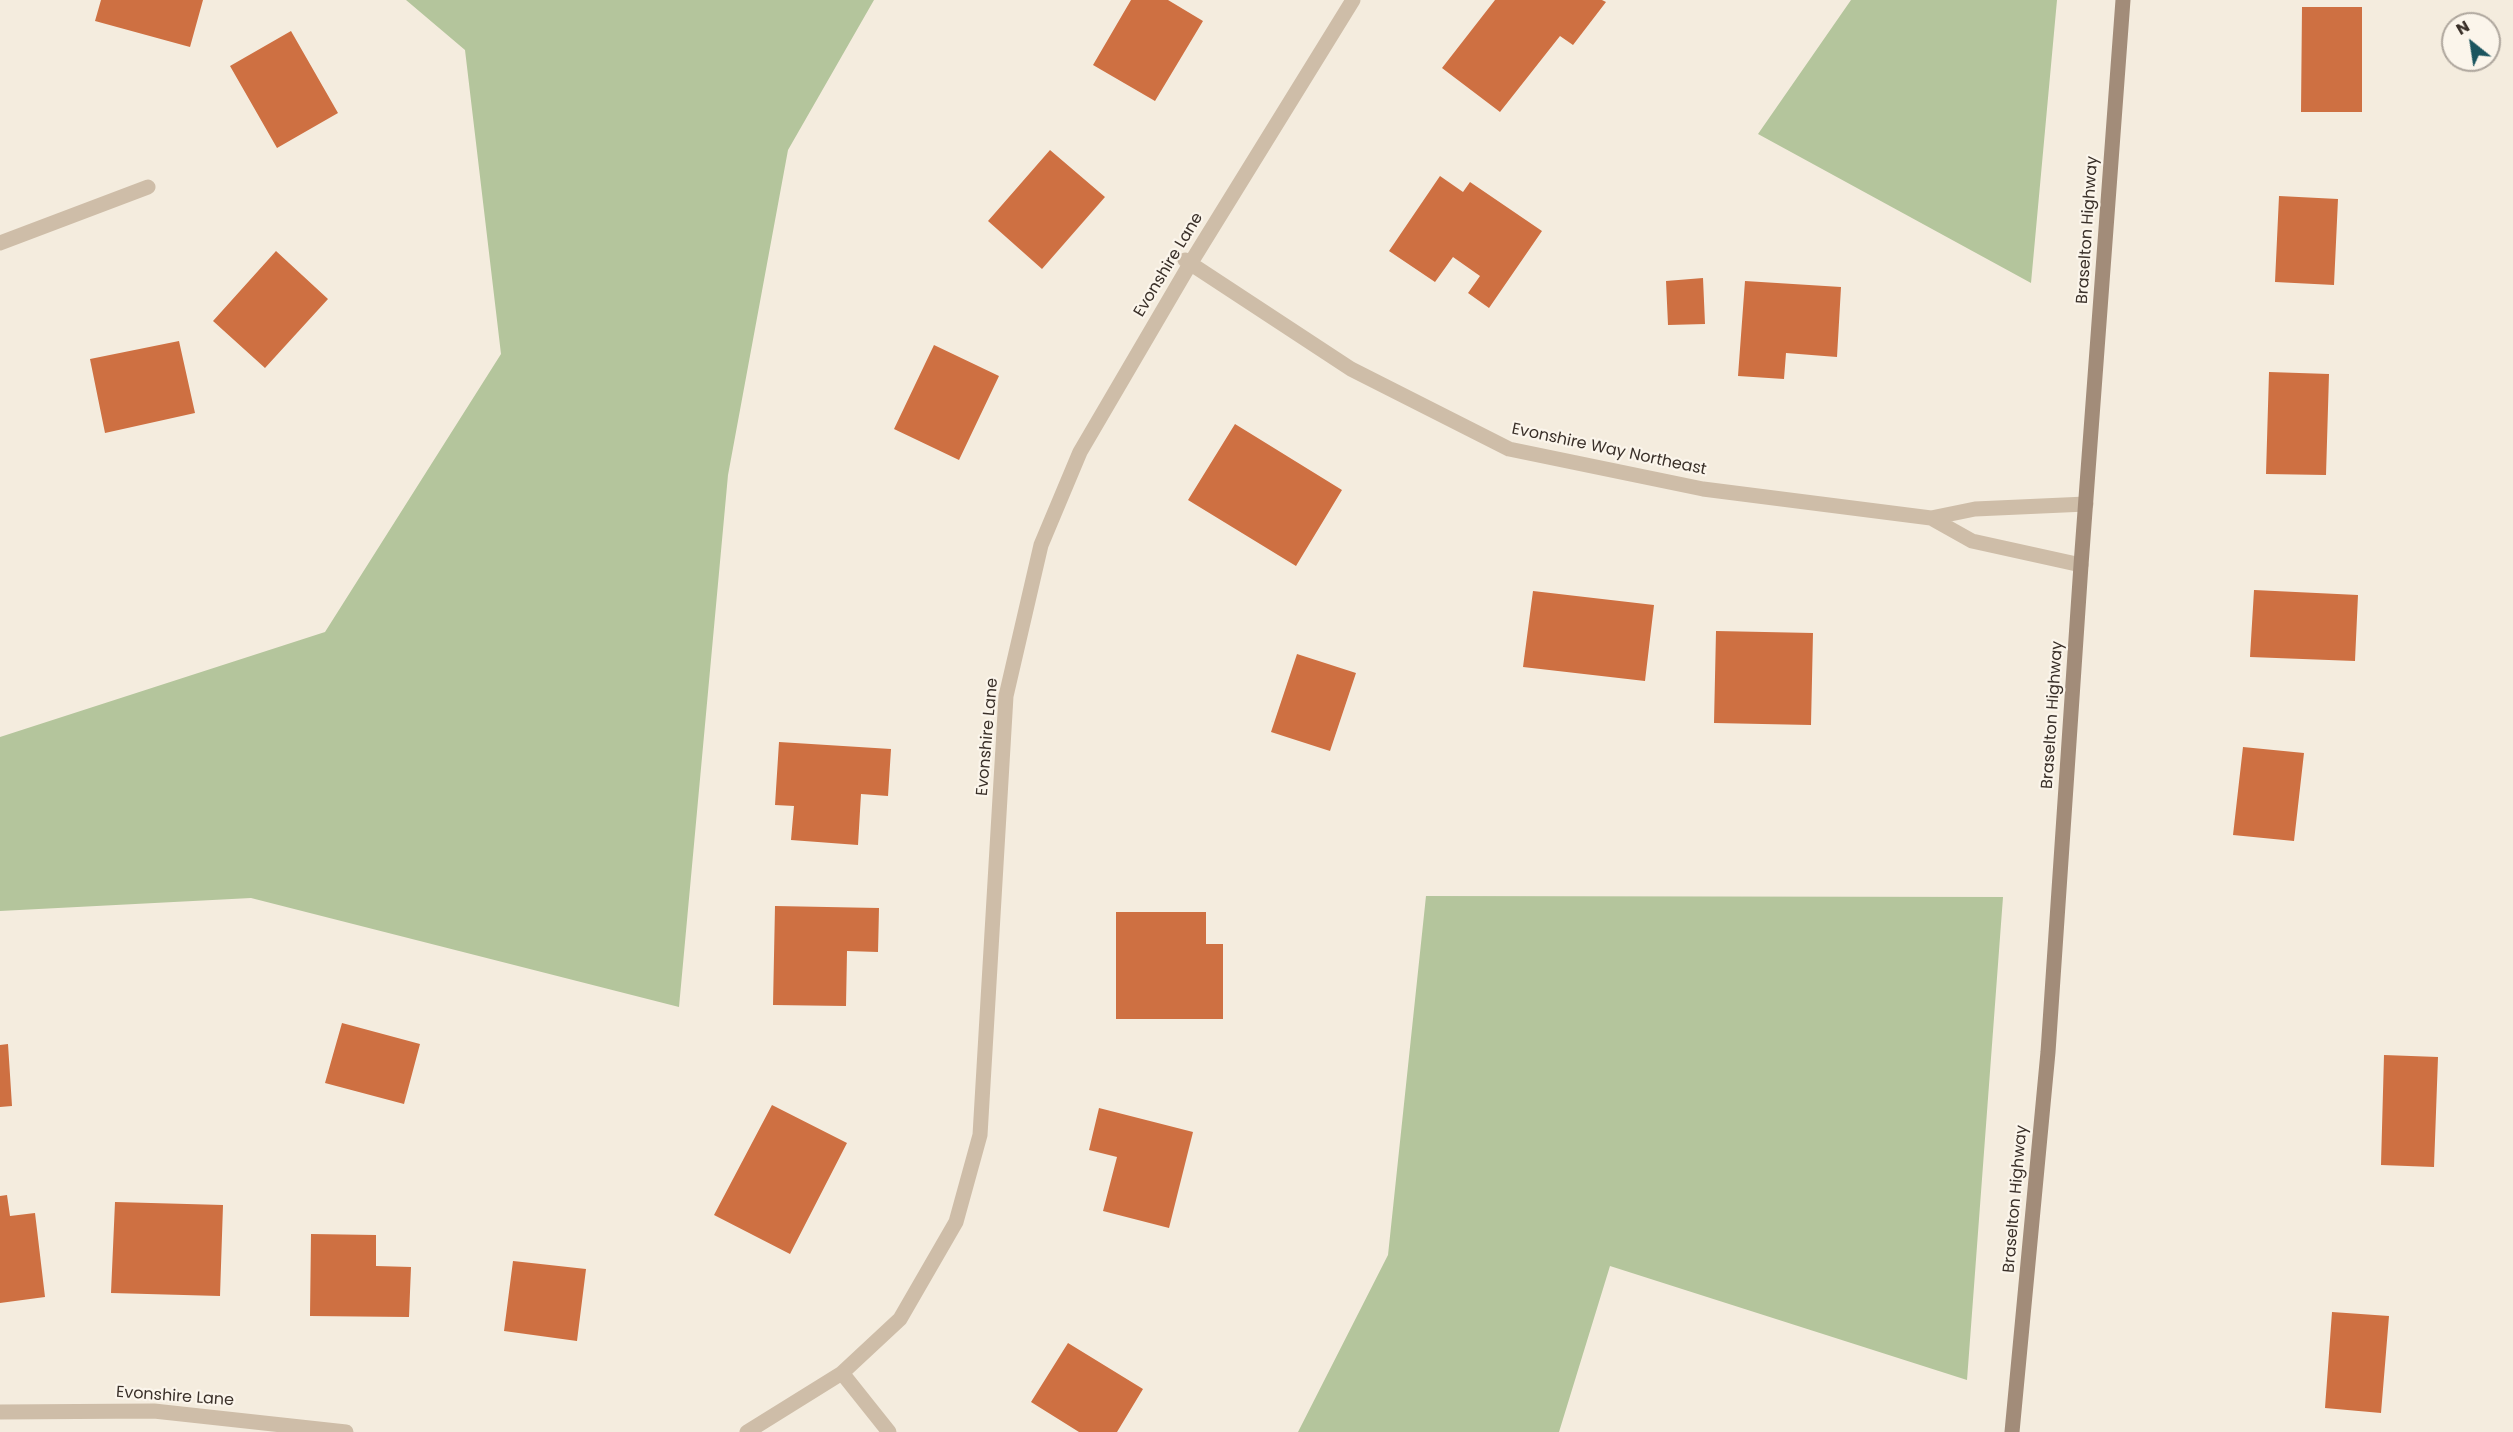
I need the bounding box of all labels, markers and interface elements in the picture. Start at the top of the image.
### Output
north arrow [2441,12,2501,72]
text: N [2452,15,2474,41]
street label: Braselton Highway [2073,155,2103,305]
street label: Evonshire Lane [1130,209,1208,321]
street label: Evonshire Way Northeast [1510,420,1708,480]
street label: Braselton Highway [2038,640,2068,790]
street label: Evonshire Lane [973,677,1003,797]
street label: Braselton Highway [2000,1124,2032,1274]
street label: Evonshire Lane [115,1383,235,1411]

